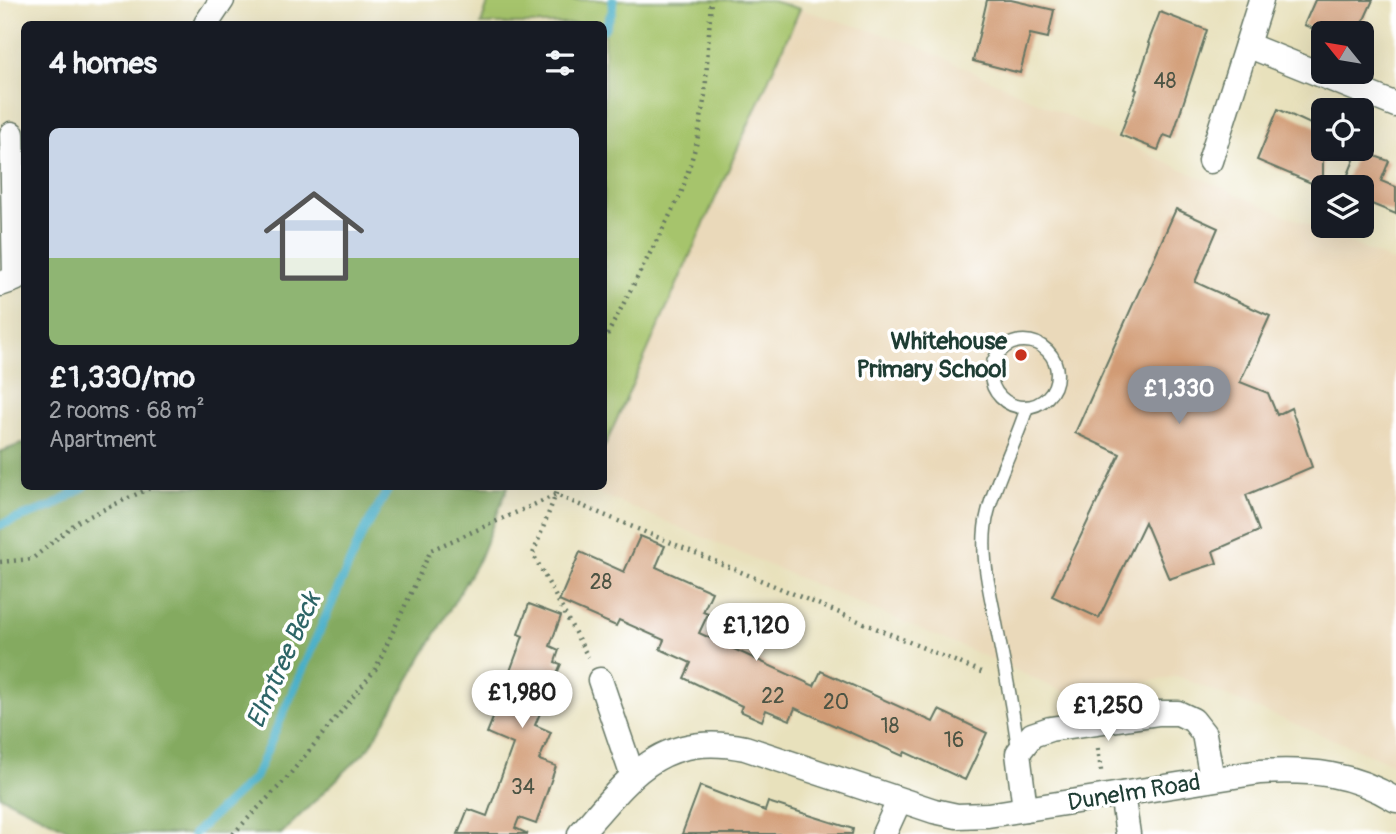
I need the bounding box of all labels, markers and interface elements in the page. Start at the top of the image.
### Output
north arrow [1311,21,1374,84]
map controls [1311,21,1374,238]
icon: filters [541,44,579,82]
text: 4 homes [49,45,157,82]
house number: 48 [1154,68,1176,95]
button: locate [1311,98,1374,161]
icon: home [251,173,377,299]
button: layers [1311,175,1374,238]
place label: Whitehouse Primary School [857,327,1008,384]
marker: Whitehouse Primary School [1013,347,1029,363]
text: £1,330/mo [49,359,195,396]
pin: £1,330 [1122,366,1236,426]
text: £1,330 [1143,374,1215,403]
text: 2 rooms · 68 m² [49,396,205,425]
text: Apartment [49,425,156,454]
house number: 28 [590,569,612,596]
water label: Elmtree Beck [240,586,329,733]
pin: £1,120 [699,604,813,663]
text: £1,120 [722,611,790,640]
pin: £1,980 [465,670,579,730]
text: £1,980 [488,678,556,707]
house number: 22 [761,683,785,710]
pin: £1,250 [1051,684,1165,743]
house number: 20 [823,689,849,716]
text: £1,250 [1073,691,1143,720]
house number: 18 [881,713,899,740]
house number: 16 [944,727,964,754]
street label: Dunelm Road [1066,768,1203,817]
house number: 34 [511,774,535,801]

